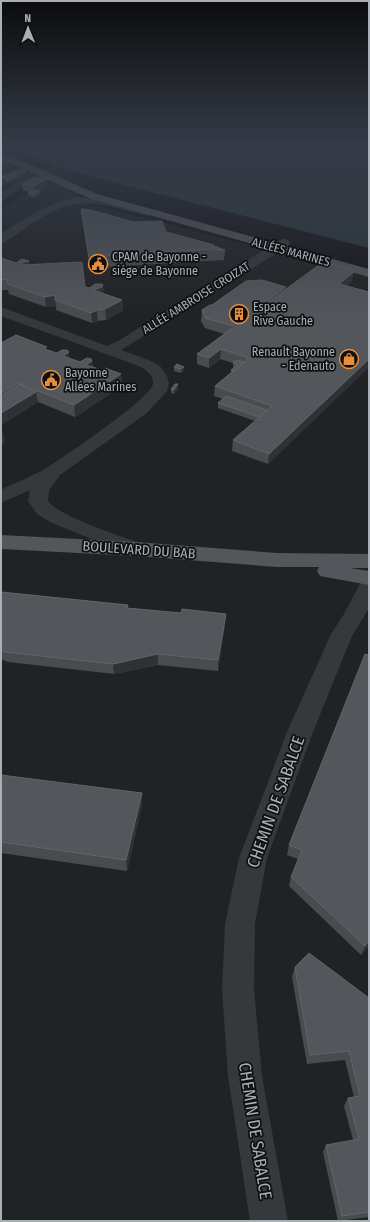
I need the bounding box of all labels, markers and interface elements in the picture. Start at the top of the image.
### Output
north arrow [8,8,48,48]
text: N [24,12,31,25]
street label: ALLÉES MARINES [250,234,332,269]
place label: CPAM de Bayonne - siége de Bayonne [112,250,206,278]
public building icon: CPAM de Bayonne - siége de Bayonne [87,253,109,275]
street label: ALLÉE AMBROISE CROIZAT [139,258,253,337]
place label: Espace Rive Gauche [253,300,313,328]
building icon: Espace Rive Gauche [228,303,250,325]
place label: Renault Bayonne - Edenauto [252,345,335,373]
shop icon: Renault Bayonne - Edenauto [338,348,360,370]
place label: Bayonne Allées Marines [65,366,136,394]
public building icon: Bayonne Allées Marines [40,369,62,391]
street label: BOULEVARD DU BAB [82,538,196,562]
street label: CHEMIN DE SABALCE [242,733,310,871]
street label: CHEMIN DE SABALCE [234,1061,276,1201]

